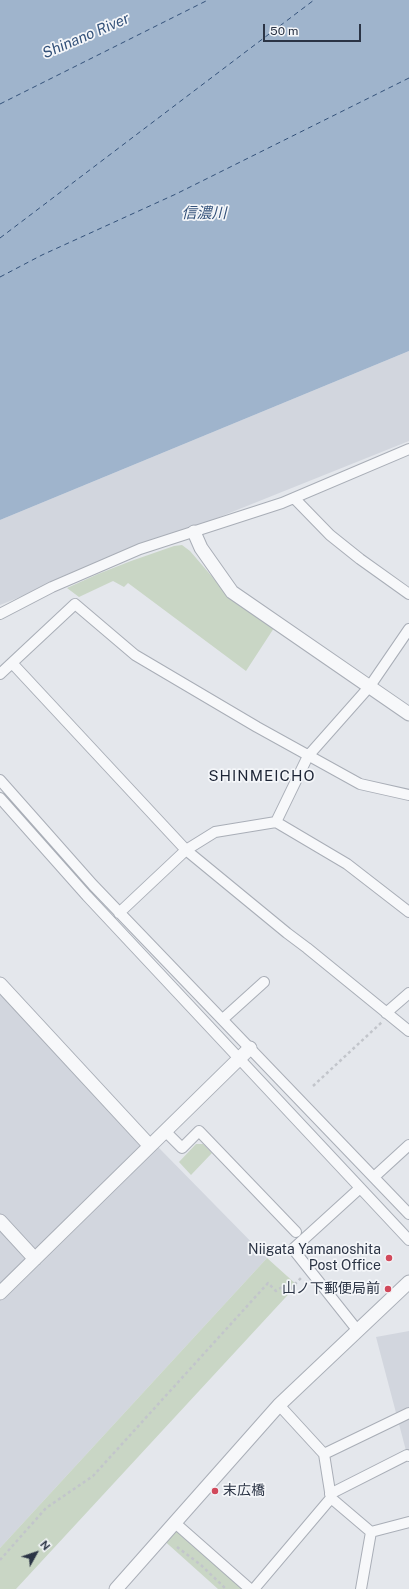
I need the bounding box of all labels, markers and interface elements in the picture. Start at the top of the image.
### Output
water label: Shinano River [40,10,132,62]
scale bar [265,16,363,42]
text: 50 m [270,24,298,38]
water label: 信濃川 [182,204,226,222]
district label: SHINMEICHO [209,767,315,785]
place label: Niigata Yamanoshita Post Office [248,1242,381,1274]
marker: Niigata Yamanoshita Post Office [384,1253,394,1263]
place label: 山ノ下郵便局前 [282,1281,380,1297]
marker: 山ノ下郵便局前 [383,1284,393,1294]
place label: 末広橋 [223,1483,265,1499]
marker: 末広橋 [210,1486,220,1496]
north arrow [16,1533,56,1573]
text: N [38,1538,53,1552]

